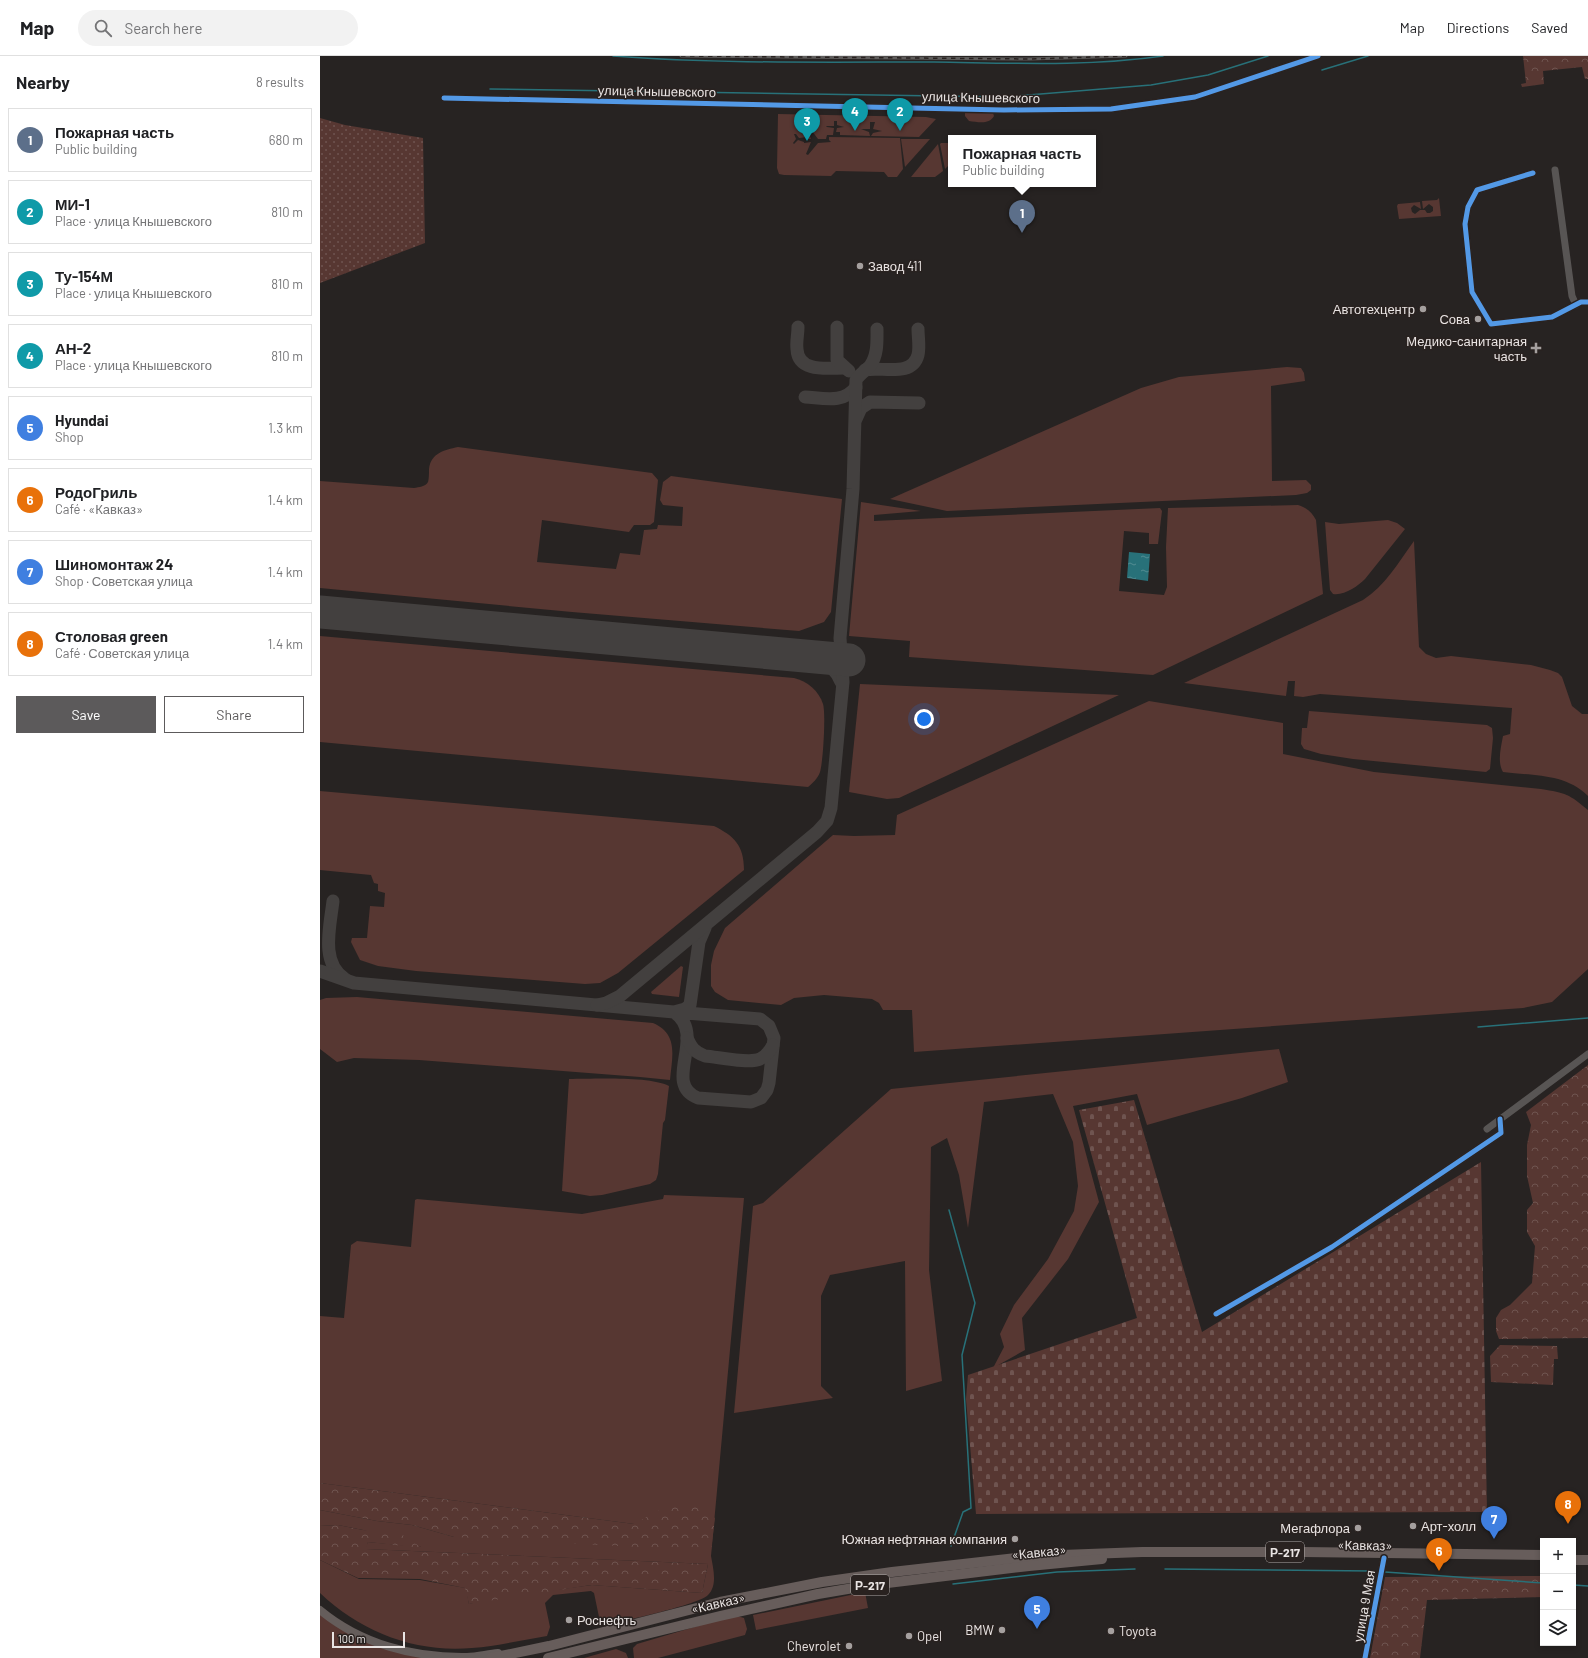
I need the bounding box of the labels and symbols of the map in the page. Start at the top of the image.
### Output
street label: улица Кнышевского [598,82,716,100]
street label: улица Кнышевского [922,88,1040,106]
pin: 4 [842,98,868,131]
pin: 2 [887,98,913,131]
pin: 3 [794,108,820,141]
pin: 1 [1009,200,1035,233]
place label: Завод 411 [868,258,922,274]
marker: Завод 411 [855,261,865,271]
place label: Автотехцентр [1333,301,1415,317]
marker: Автотехцентр [1418,304,1428,314]
place label: Сова [1439,311,1471,327]
marker: Сова [1473,314,1483,324]
place label: Медико-санитарная часть [1406,333,1527,364]
marker: Медико-санитарная часть [1530,342,1542,354]
your location [914,709,934,729]
pin: 8 [1555,1491,1581,1524]
pin: 7 [1481,1506,1507,1539]
place label: Арт-холл [1421,1518,1476,1534]
place label: Мегафлора [1280,1520,1351,1536]
marker: Арт-холл [1408,1521,1418,1531]
marker: Мегафлора [1353,1523,1363,1533]
place label: Южная нефтяная компания [842,1531,1007,1547]
marker: Южная нефтяная компания [1010,1534,1020,1544]
street label: «Кавказ» [1337,1537,1393,1553]
pin: 6 [1426,1538,1452,1571]
street label: «Кавказ» [1011,1541,1067,1563]
road number: Р-217 [1266,1542,1304,1562]
street label: улица 9 Мая [1350,1569,1378,1643]
road number: Р-217 [851,1575,889,1595]
street label: «Кавказ» [690,1589,746,1617]
pin: 5 [1024,1596,1050,1629]
place label: Роснефть [577,1612,637,1628]
marker: Роснефть [564,1615,574,1625]
place label: BMW [965,1622,995,1638]
place label: Toyota [1119,1623,1156,1639]
marker: BMW [997,1625,1007,1635]
marker: Toyota [1106,1626,1116,1636]
place label: Opel [917,1628,942,1644]
scale bar [332,1630,405,1649]
marker: Opel [904,1631,914,1641]
place label: Chevrolet [787,1638,841,1654]
marker: Chevrolet [844,1641,854,1651]

